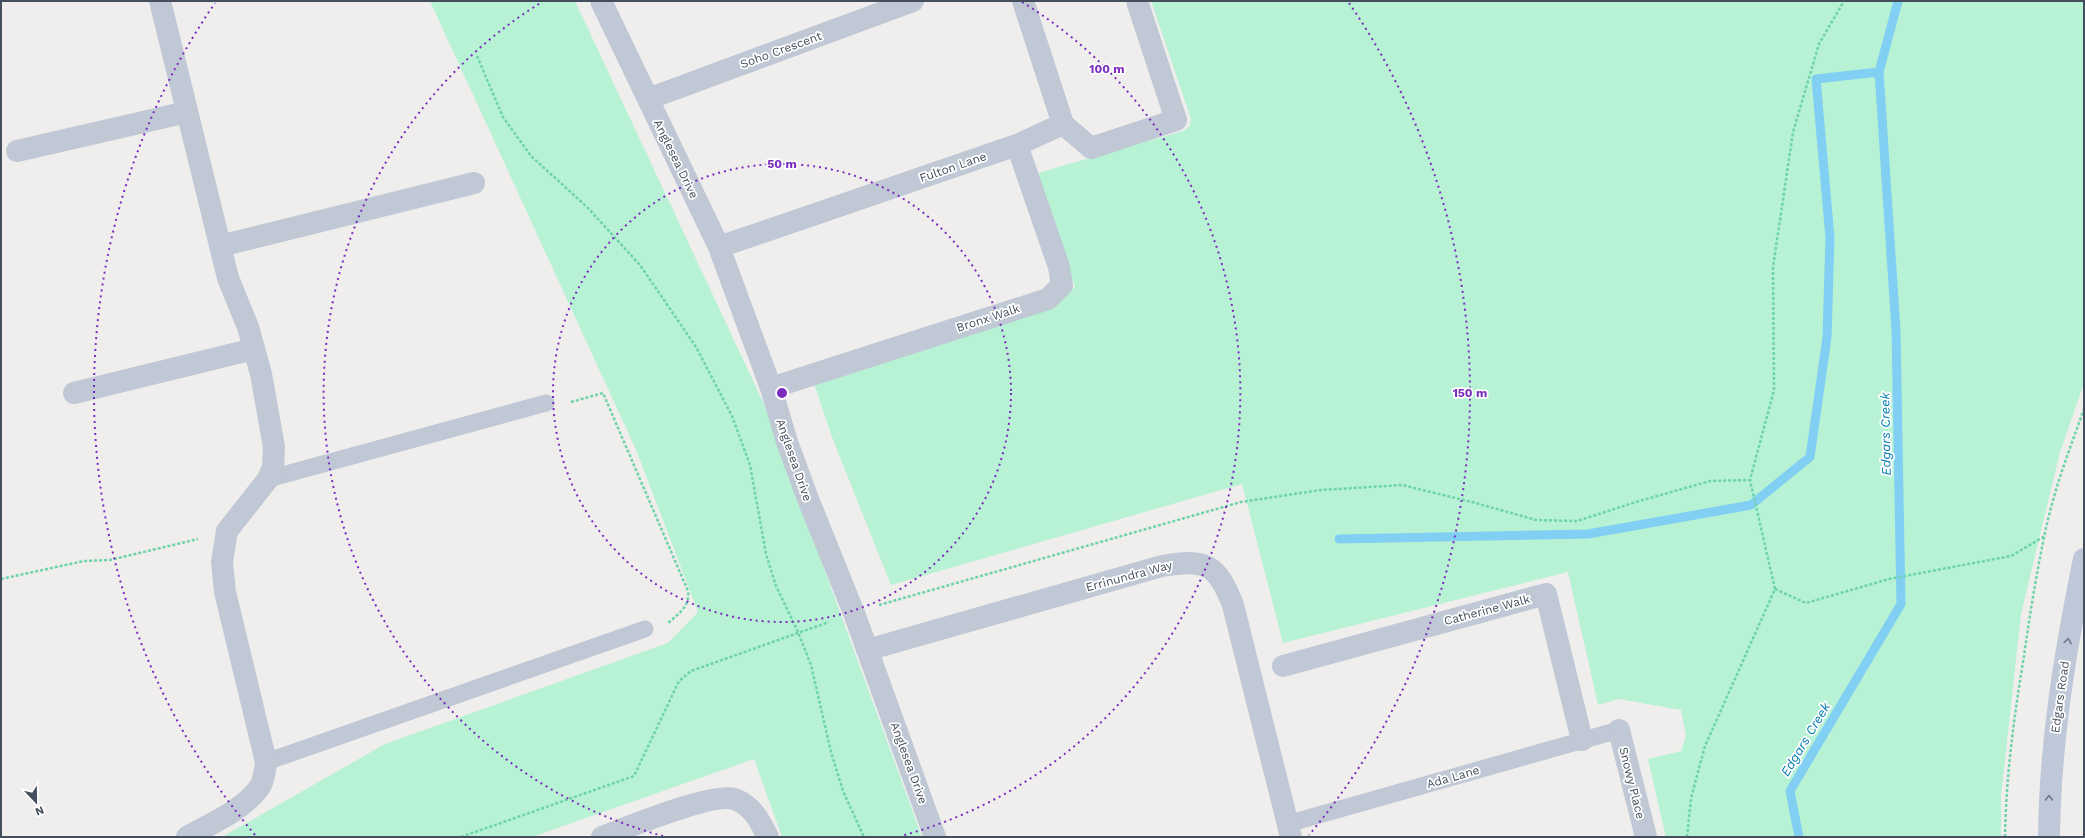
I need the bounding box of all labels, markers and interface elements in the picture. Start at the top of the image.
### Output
street label: Soho Crescent [738,29,824,71]
text: 100 m [1089,62,1125,76]
street label: Anglesea Drive [651,117,701,201]
street label: Fulton Lane [918,149,988,185]
text: 50 m [767,157,797,171]
street label: Bronx Walk [955,301,1021,335]
centre of rings [775,386,789,400]
text: 150 m [1453,386,1487,400]
water label: Edgars Creek [1877,391,1894,476]
street label: Anglesea Drive [773,417,815,503]
street label: Errinundra Way [1084,557,1175,594]
street label: Catherine Walk [1442,592,1532,628]
one-way arrow [2063,638,2072,644]
street label: Edgars Road [2048,660,2072,734]
water label: Edgars Creek [1778,699,1834,779]
street label: Anglesea Drive [888,720,930,806]
street label: Snowy Place [1616,746,1648,820]
street label: Ada Lane [1425,763,1481,791]
north arrow [16,782,56,822]
one-way arrow [2045,795,2053,801]
text: N [33,803,46,818]

